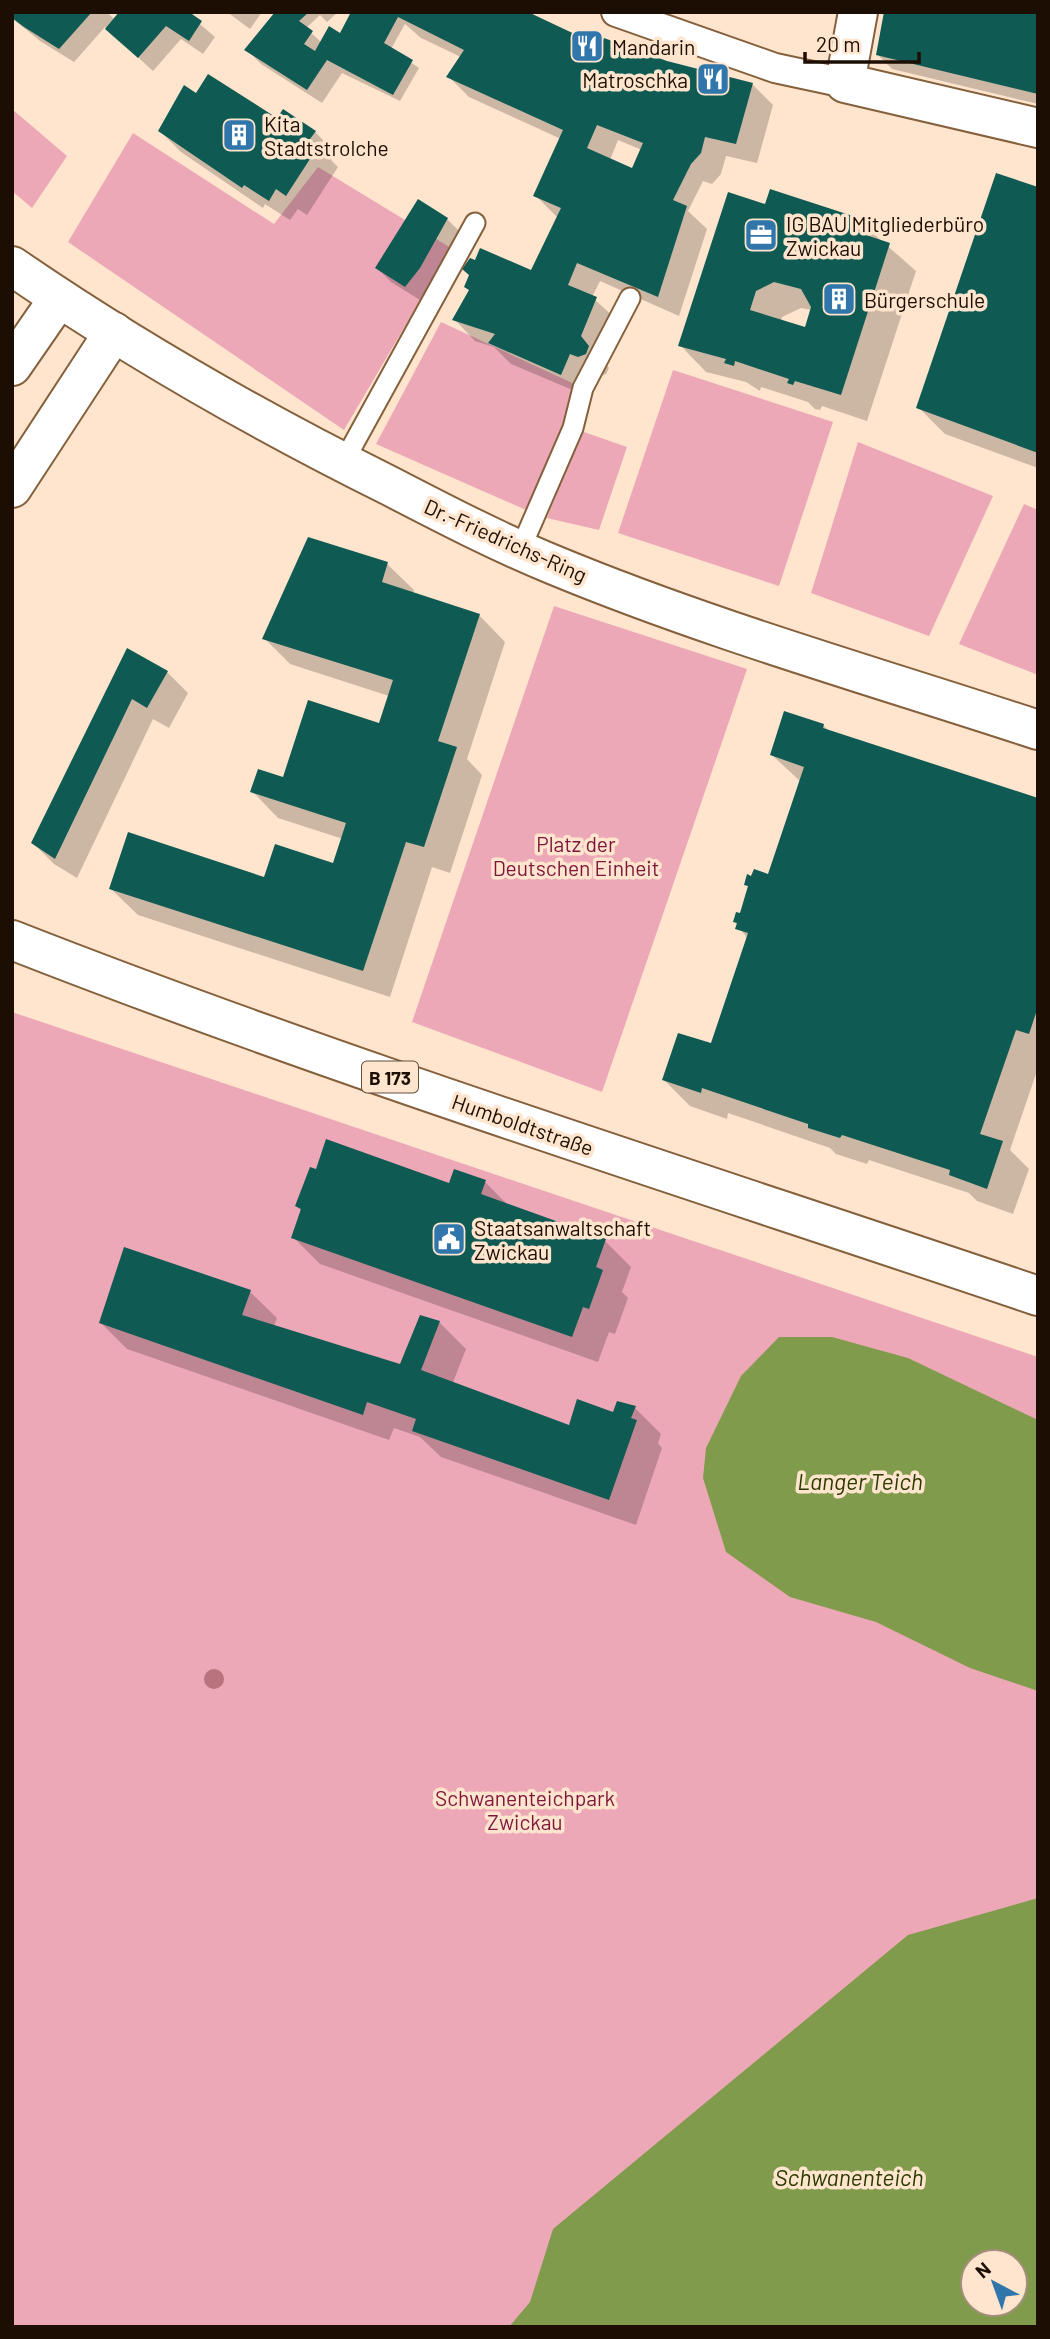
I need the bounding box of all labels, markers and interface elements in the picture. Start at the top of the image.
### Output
scale bar [805,21,919,65]
restaurant icon: Mandarin [568,27,606,65]
text: 20 m [816,31,861,56]
place label: Mandarin [612,34,695,59]
restaurant icon: Matroschka [694,60,732,98]
place label: Matroschka [582,67,688,92]
place label: Kita Stadtstrolche [264,111,389,160]
building icon: Kita Stadtstrolche [220,116,258,154]
place label: IG BAU Mitgliederbüro Zwickau [786,211,984,260]
office icon: IG BAU Mitgliederbüro Zwickau [742,216,780,254]
building icon: Bürgerschule [820,280,858,318]
place label: Bürgerschule [864,287,985,312]
street label: Dr.-Friedrichs-Ring [421,493,591,587]
park label: Platz der Deutschen Einheit [493,831,659,880]
road number: B 173 [362,1062,418,1092]
street label: Humboldtstraße [449,1088,597,1160]
place label: Staatsanwaltschaft Zwickau [474,1215,651,1264]
public building icon: Staatsanwaltschaft Zwickau [430,1220,468,1258]
water label: Langer Teich [797,1467,923,1495]
park label: Schwanenteichpark Zwickau [435,1785,615,1834]
water label: Schwanenteich [775,2163,923,2191]
north arrow [959,2248,1029,2318]
text: N [970,2257,995,2283]

